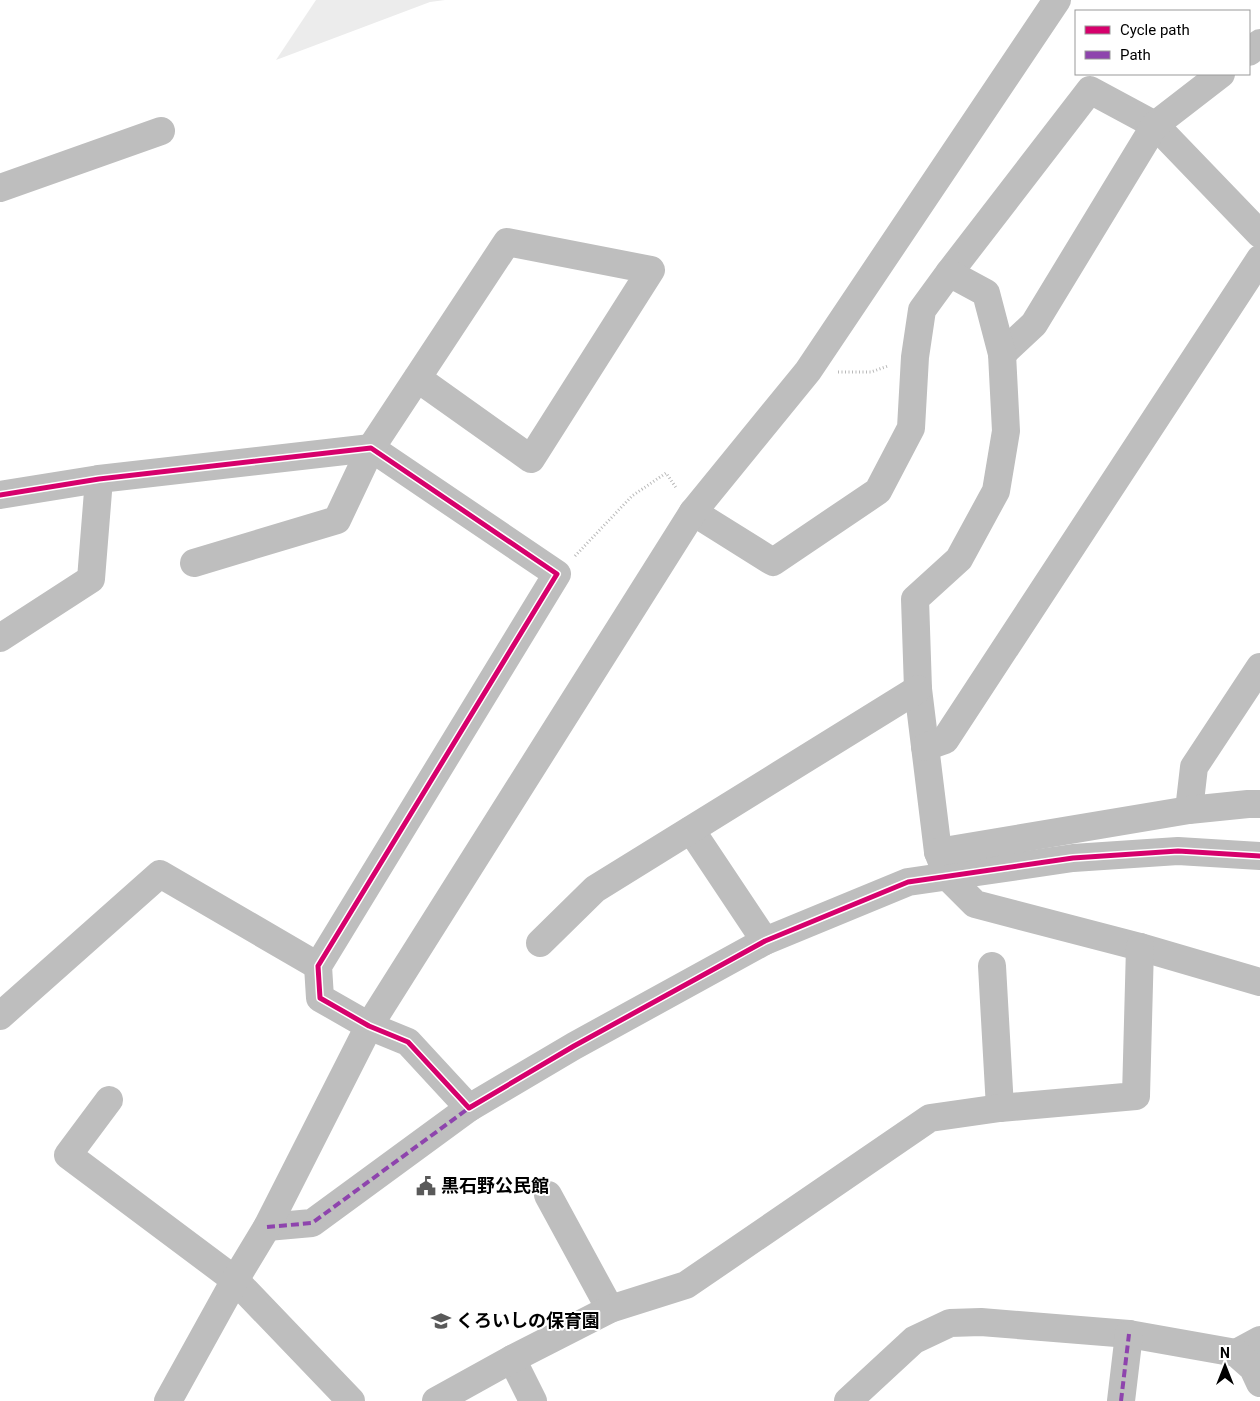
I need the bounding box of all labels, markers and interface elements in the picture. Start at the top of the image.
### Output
legend [1075,10,1250,75]
text: Cycle path [1120,21,1190,39]
text: Path [1120,46,1151,64]
public building icon: 黒石野公民館 [415,1175,437,1197]
place label: 黒石野公民館 [441,1175,549,1196]
school or university icon: くろいしの保育園 [430,1310,452,1332]
place label: くろいしの保育園 [456,1310,600,1331]
north arrow [1200,1341,1250,1391]
text: N [1220,1345,1230,1361]

